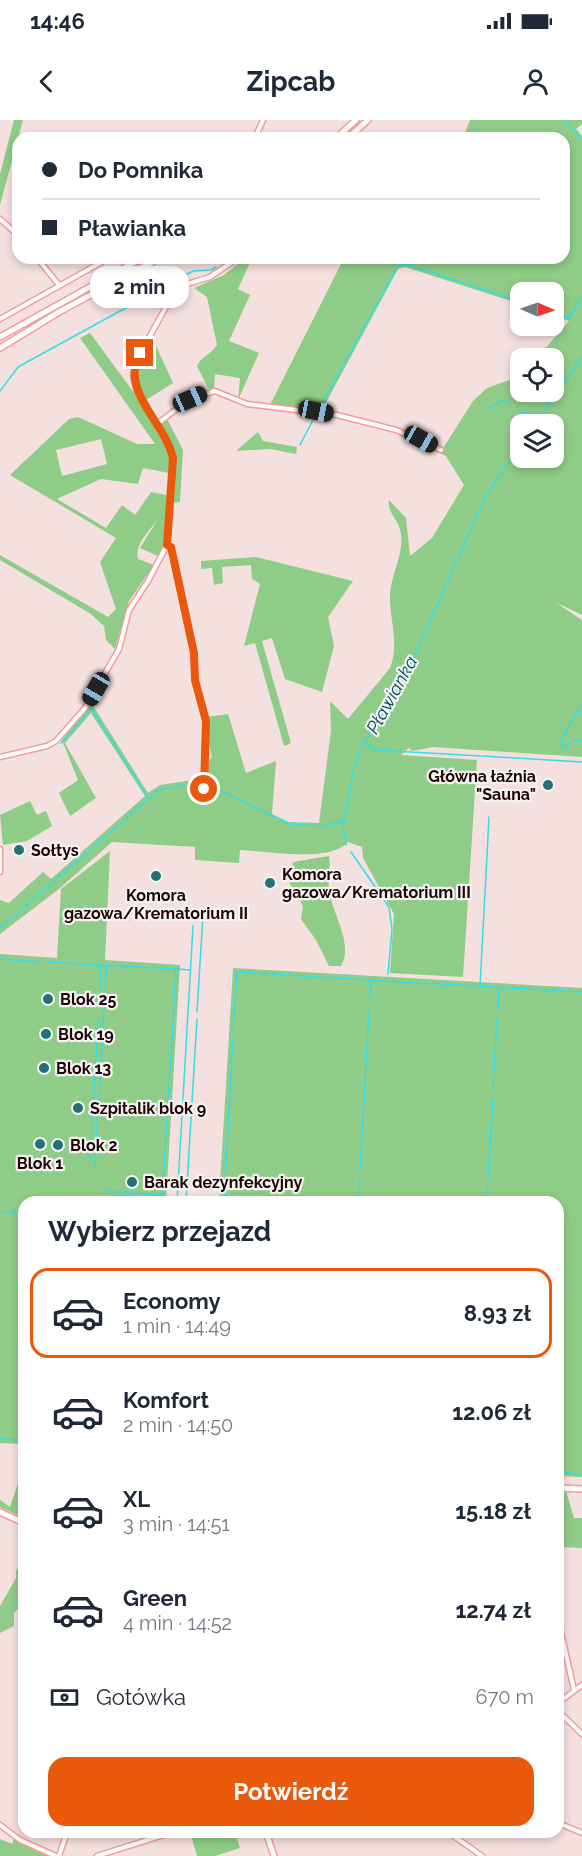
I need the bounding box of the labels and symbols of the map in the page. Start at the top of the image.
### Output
callout: 2 min [90,266,190,308]
north arrow [510,282,564,336]
route end [126,339,153,366]
car [170,383,210,415]
car [297,399,335,423]
car [401,422,441,456]
water label: Pławianka [362,652,421,737]
car [79,669,113,709]
place label: Główna łaźnia "Sauna" [428,767,536,804]
route start [190,775,217,802]
marker: Główna łaźnia "Sauna" [541,778,555,792]
place label: Sołtys [31,841,79,860]
marker: Sołtys [12,843,26,857]
place label: Komora gazowa/Krematorium III [282,865,471,902]
marker: Komora gazowa/Krematorium II [149,869,163,883]
marker: Komora gazowa/Krematorium III [263,876,277,890]
place label: Komora gazowa/Krematorium II [64,886,248,923]
place label: Blok 25 [60,990,116,1009]
marker: Blok 25 [41,992,55,1006]
place label: Blok 19 [58,1025,114,1044]
marker: Blok 19 [39,1027,53,1041]
place label: Blok 13 [56,1059,111,1078]
marker: Blok 13 [37,1061,51,1075]
place label: Szpitalik blok 9 [90,1099,206,1118]
marker: Szpitalik blok 9 [71,1101,85,1115]
place label: Blok 2 [70,1136,117,1155]
marker: Blok 1 [33,1137,47,1151]
marker: Blok 2 [51,1138,65,1152]
place label: Blok 1 [17,1154,63,1173]
place label: Barak dezynfekcyjny [144,1173,303,1192]
marker: Barak dezynfekcyjny [125,1175,139,1189]

